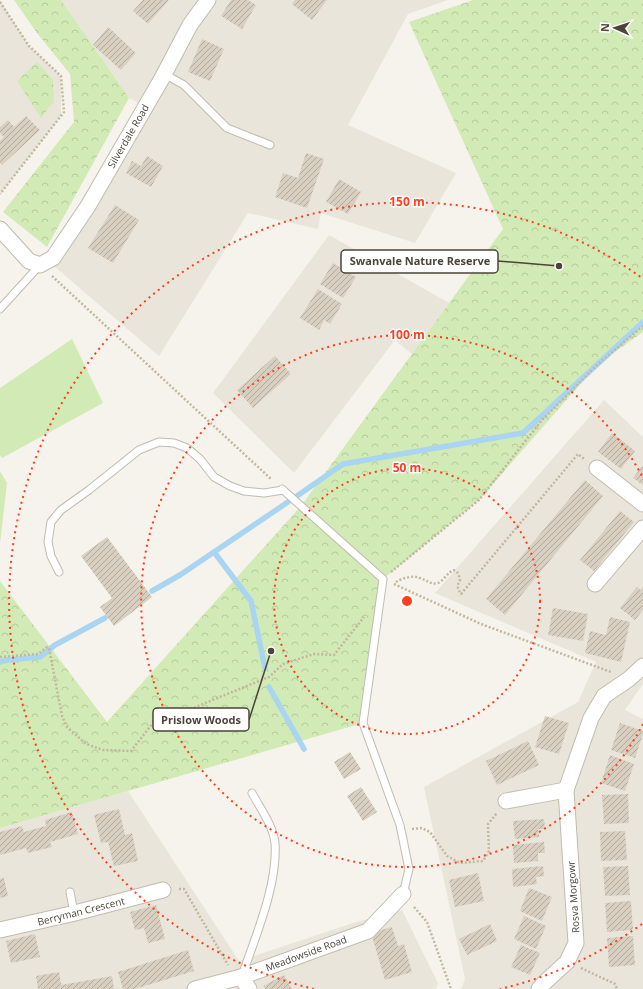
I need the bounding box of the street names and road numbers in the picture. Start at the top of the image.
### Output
street label: Silverdale Road [104,102,152,170]
street label: Rosva Morgowr [563,860,583,934]
street label: Berryman Crescent [36,893,127,929]
street label: Meadowside Road [263,932,349,974]

